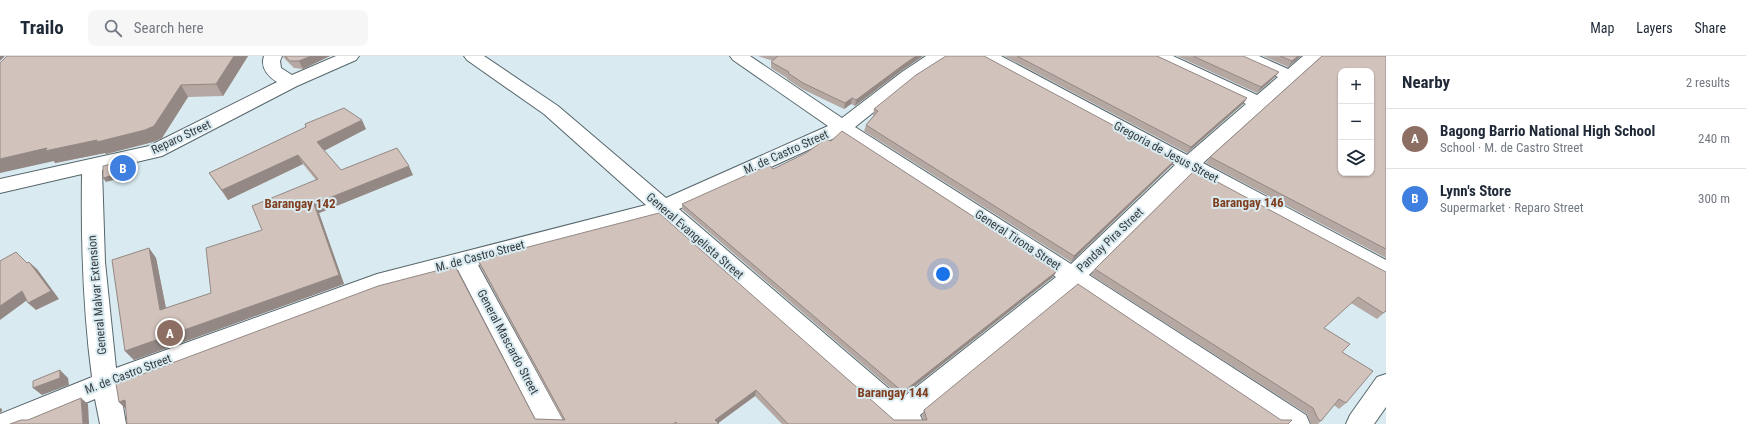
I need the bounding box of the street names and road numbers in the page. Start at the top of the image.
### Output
street label: Reparo Street [149,117,213,157]
street label: Gregoria de Jesus Street [1111,118,1221,186]
street label: M. de Castro Street [741,127,831,177]
street label: General Evangelista Street [644,190,747,282]
street label: Panday Pira Street [1074,204,1146,275]
street label: General Tirona Street [972,207,1064,273]
street label: General Malvar Extension [85,234,109,355]
street label: M. de Castro Street [434,237,526,275]
street label: General Mascardo Street [474,287,542,397]
street label: M. de Castro Street [83,351,174,397]

